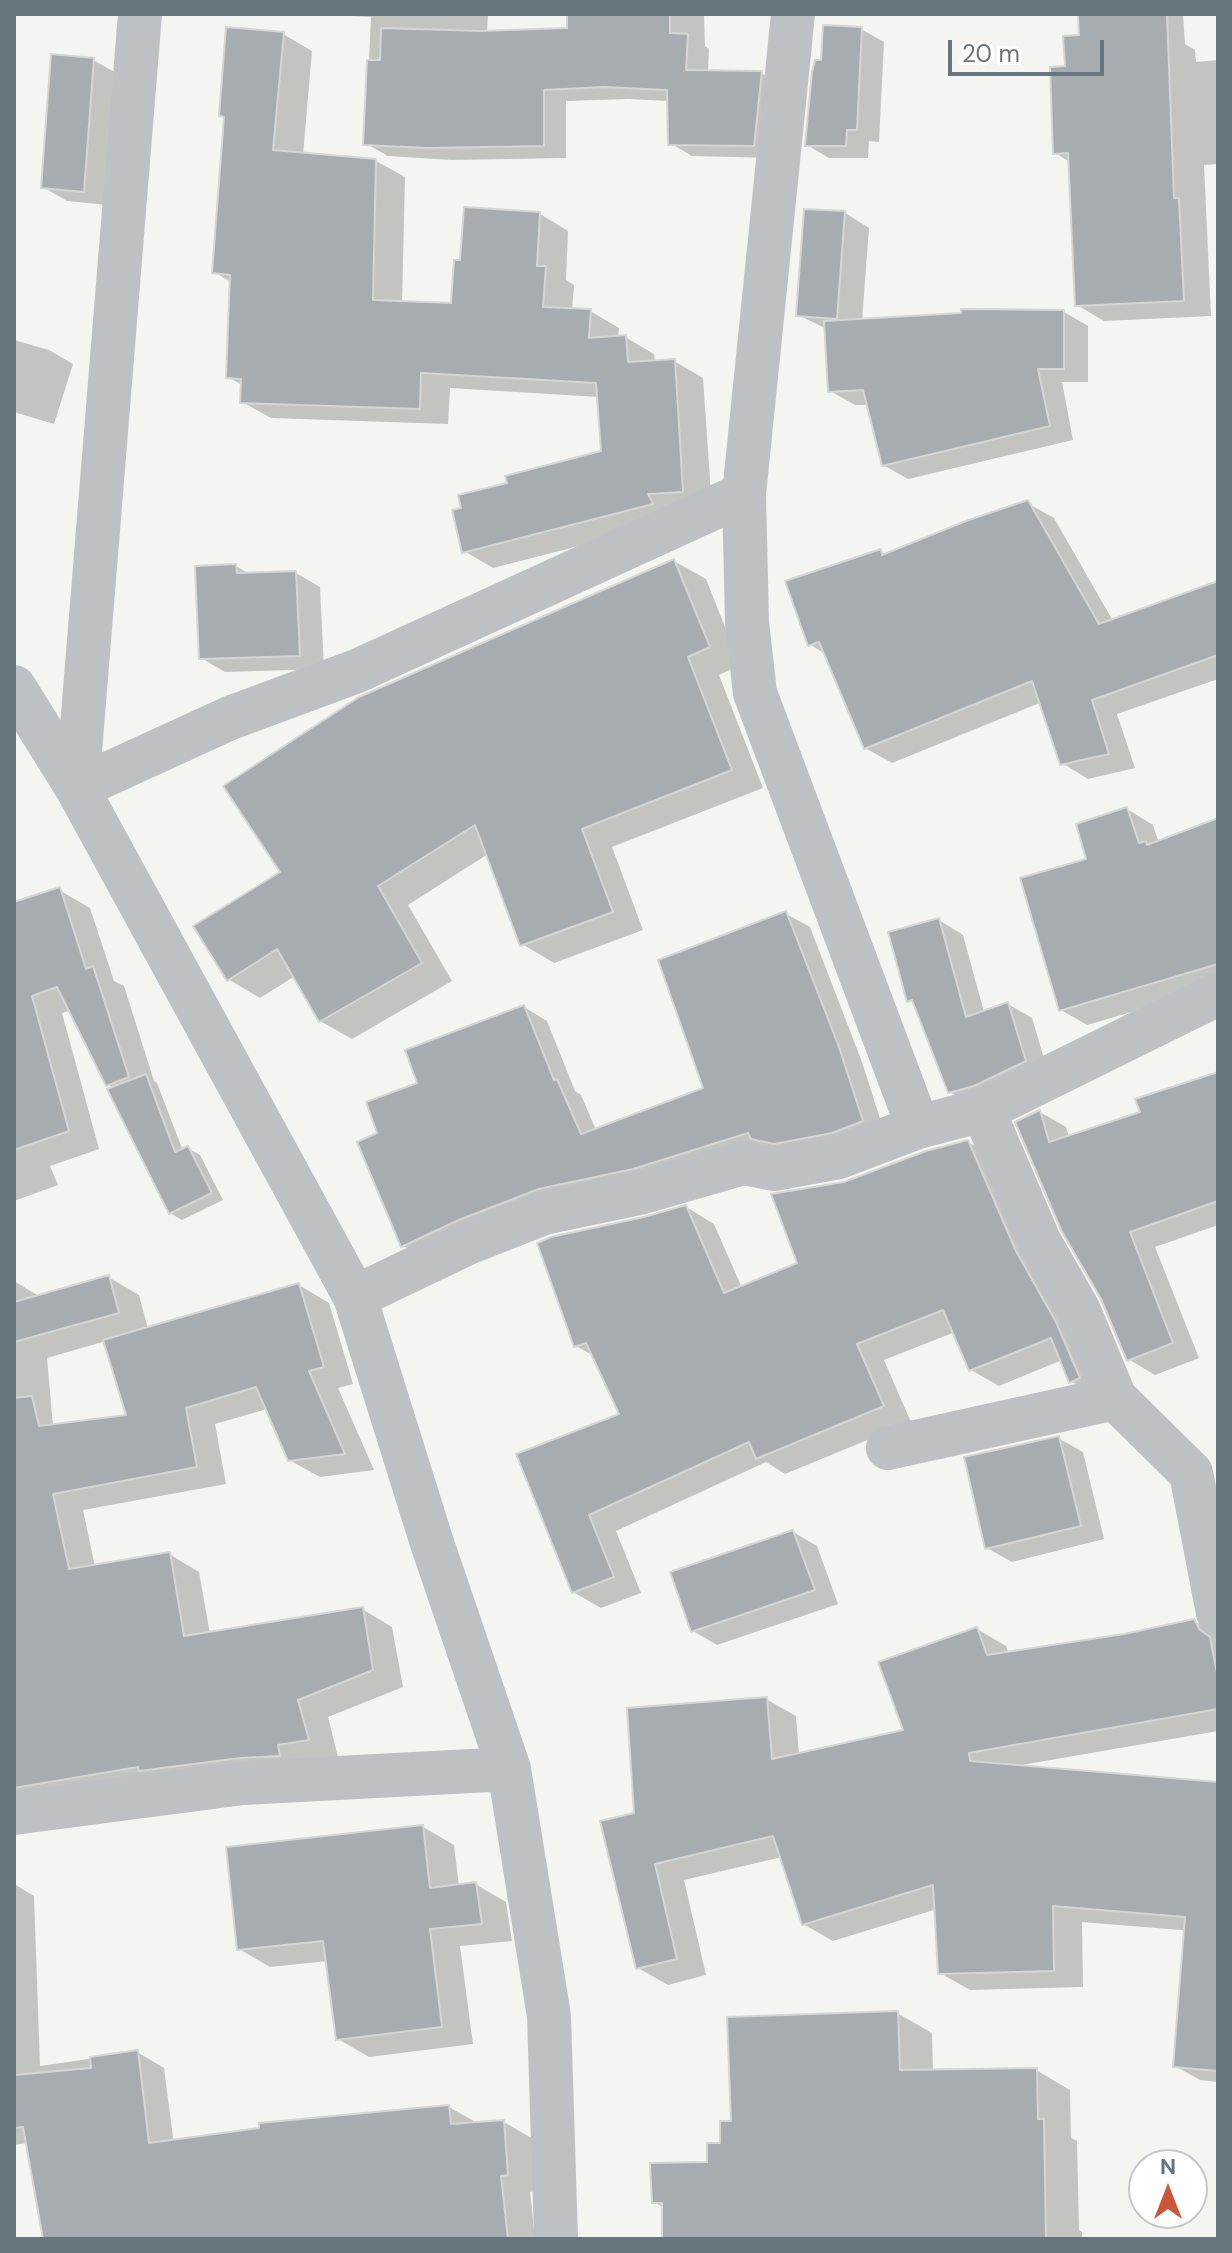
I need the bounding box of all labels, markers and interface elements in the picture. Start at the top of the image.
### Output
scale bar [952,24,1108,74]
text: 20 m [962,38,1020,69]
north arrow [1128,2149,1208,2229]
text: N [1160,2152,1176,2181]

